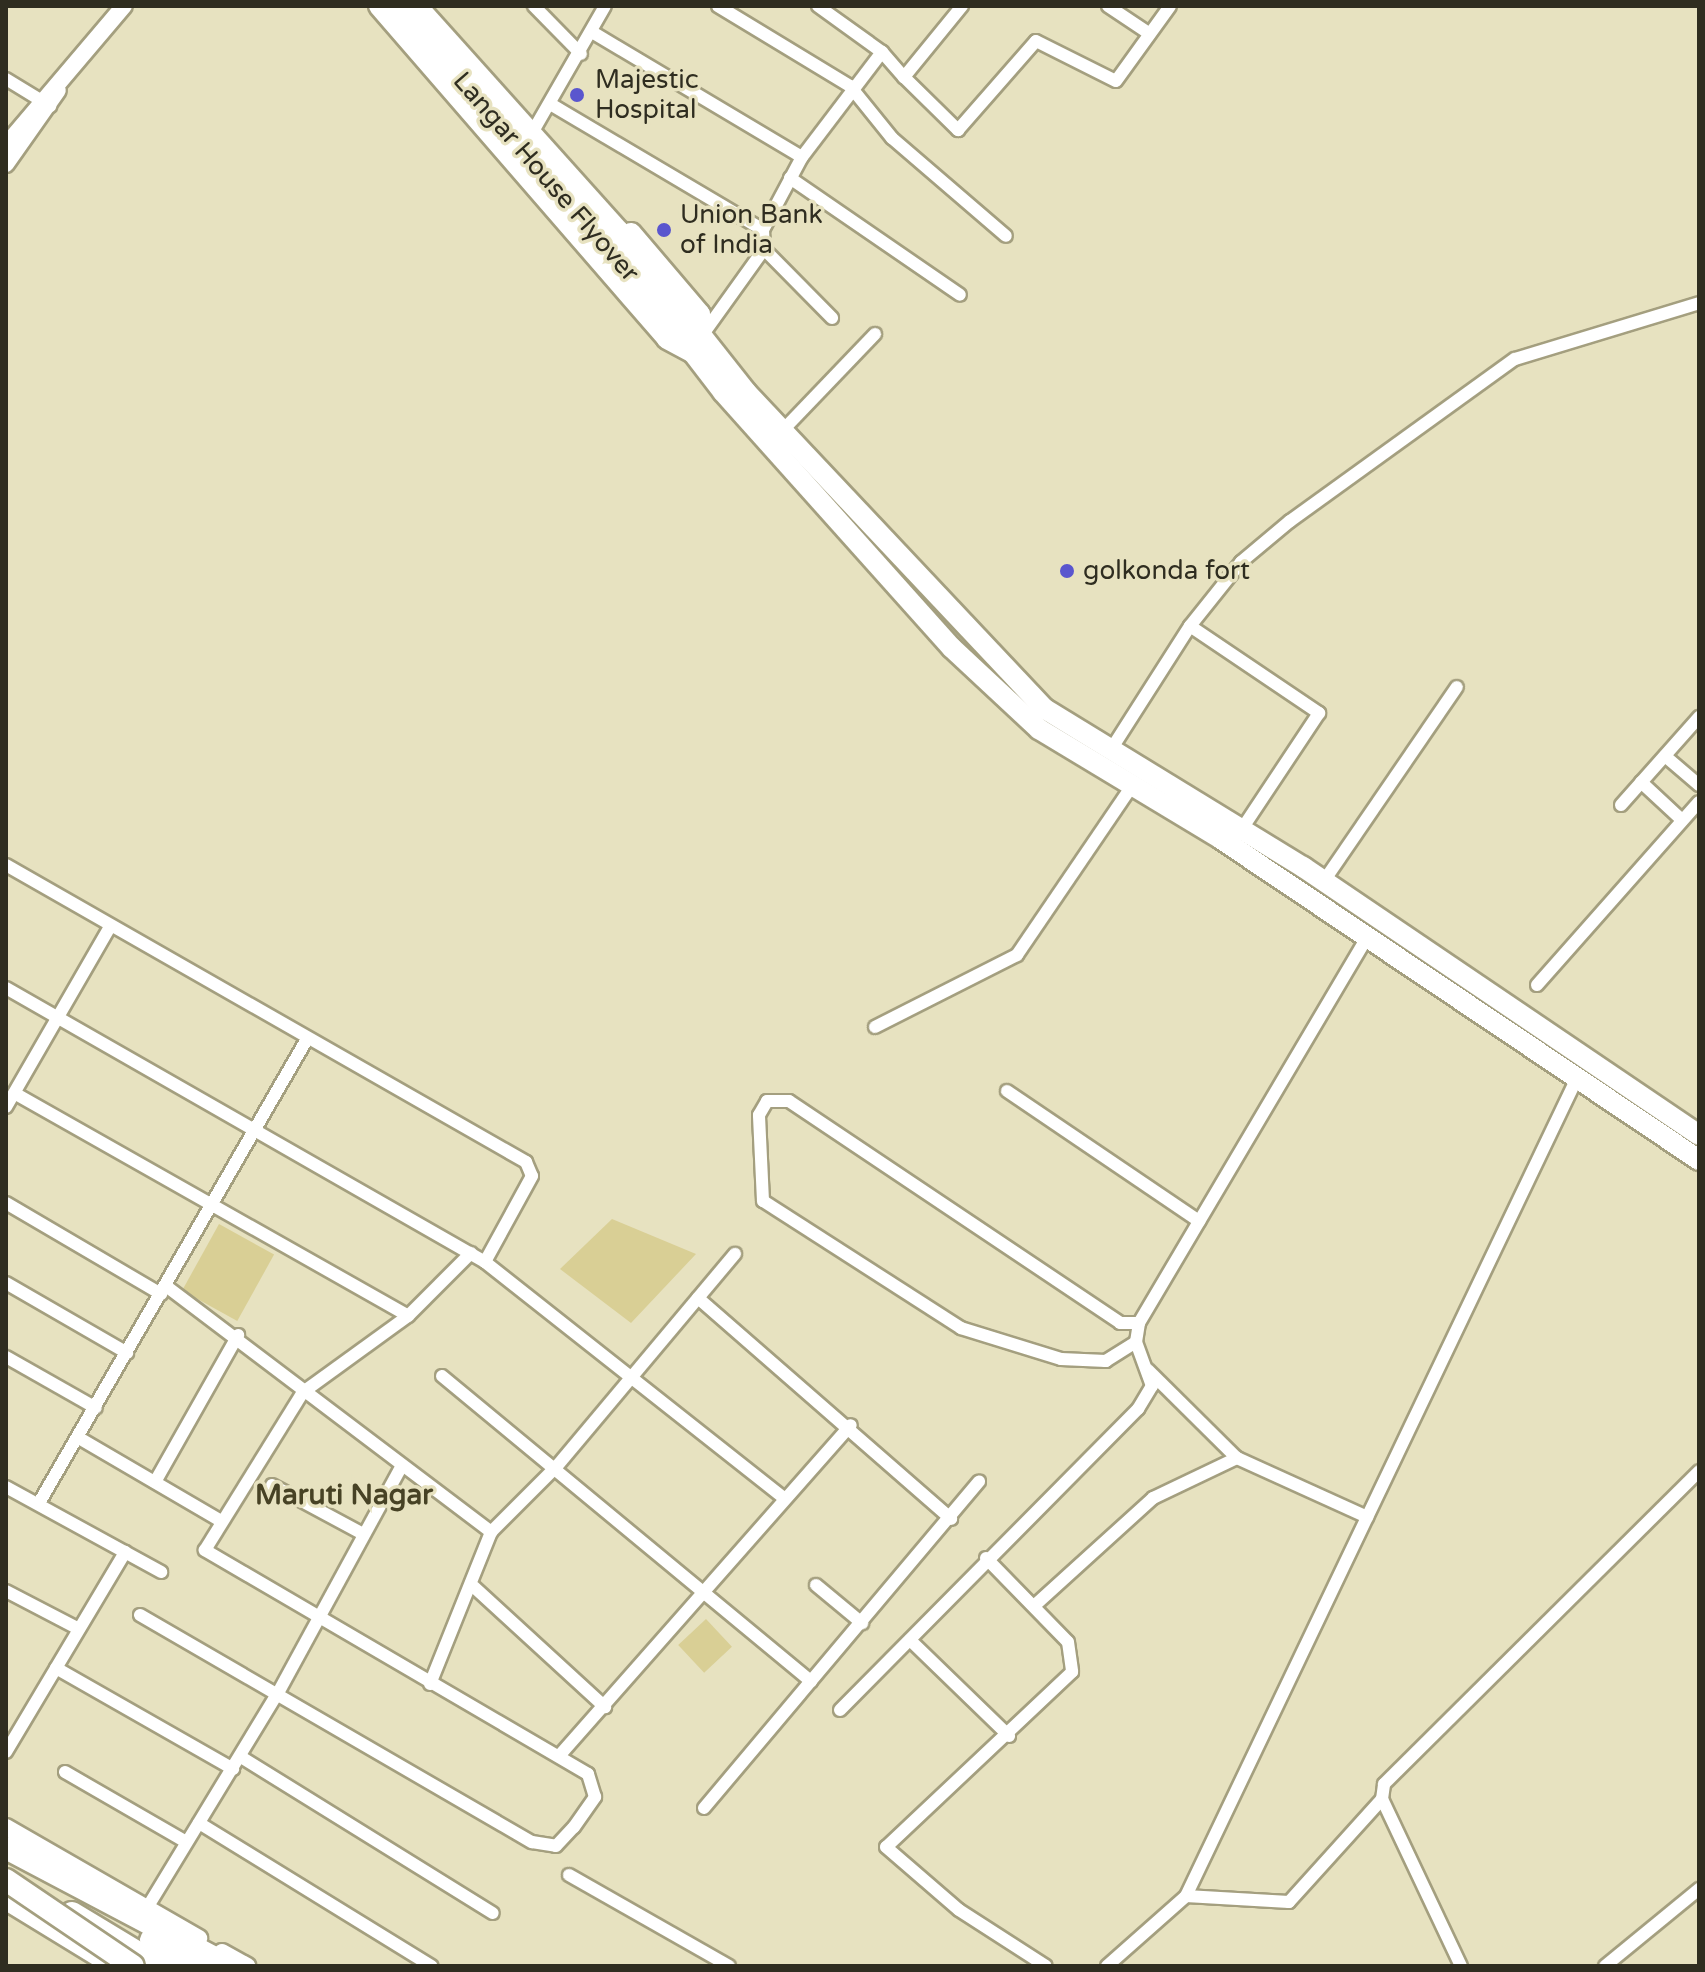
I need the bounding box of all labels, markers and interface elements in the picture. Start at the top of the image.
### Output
place label: Majestic Hospital [595,64,699,126]
street label: Langar House Flyover [446,66,646,288]
marker: Majestic Hospital [566,84,588,106]
place label: Union Bank of India [680,199,823,260]
marker: Union Bank of India [655,221,673,239]
place label: golkonda fort [1083,555,1250,587]
marker: golkonda fort [1058,562,1076,580]
district label: Maruti Nagar [255,1478,433,1512]

